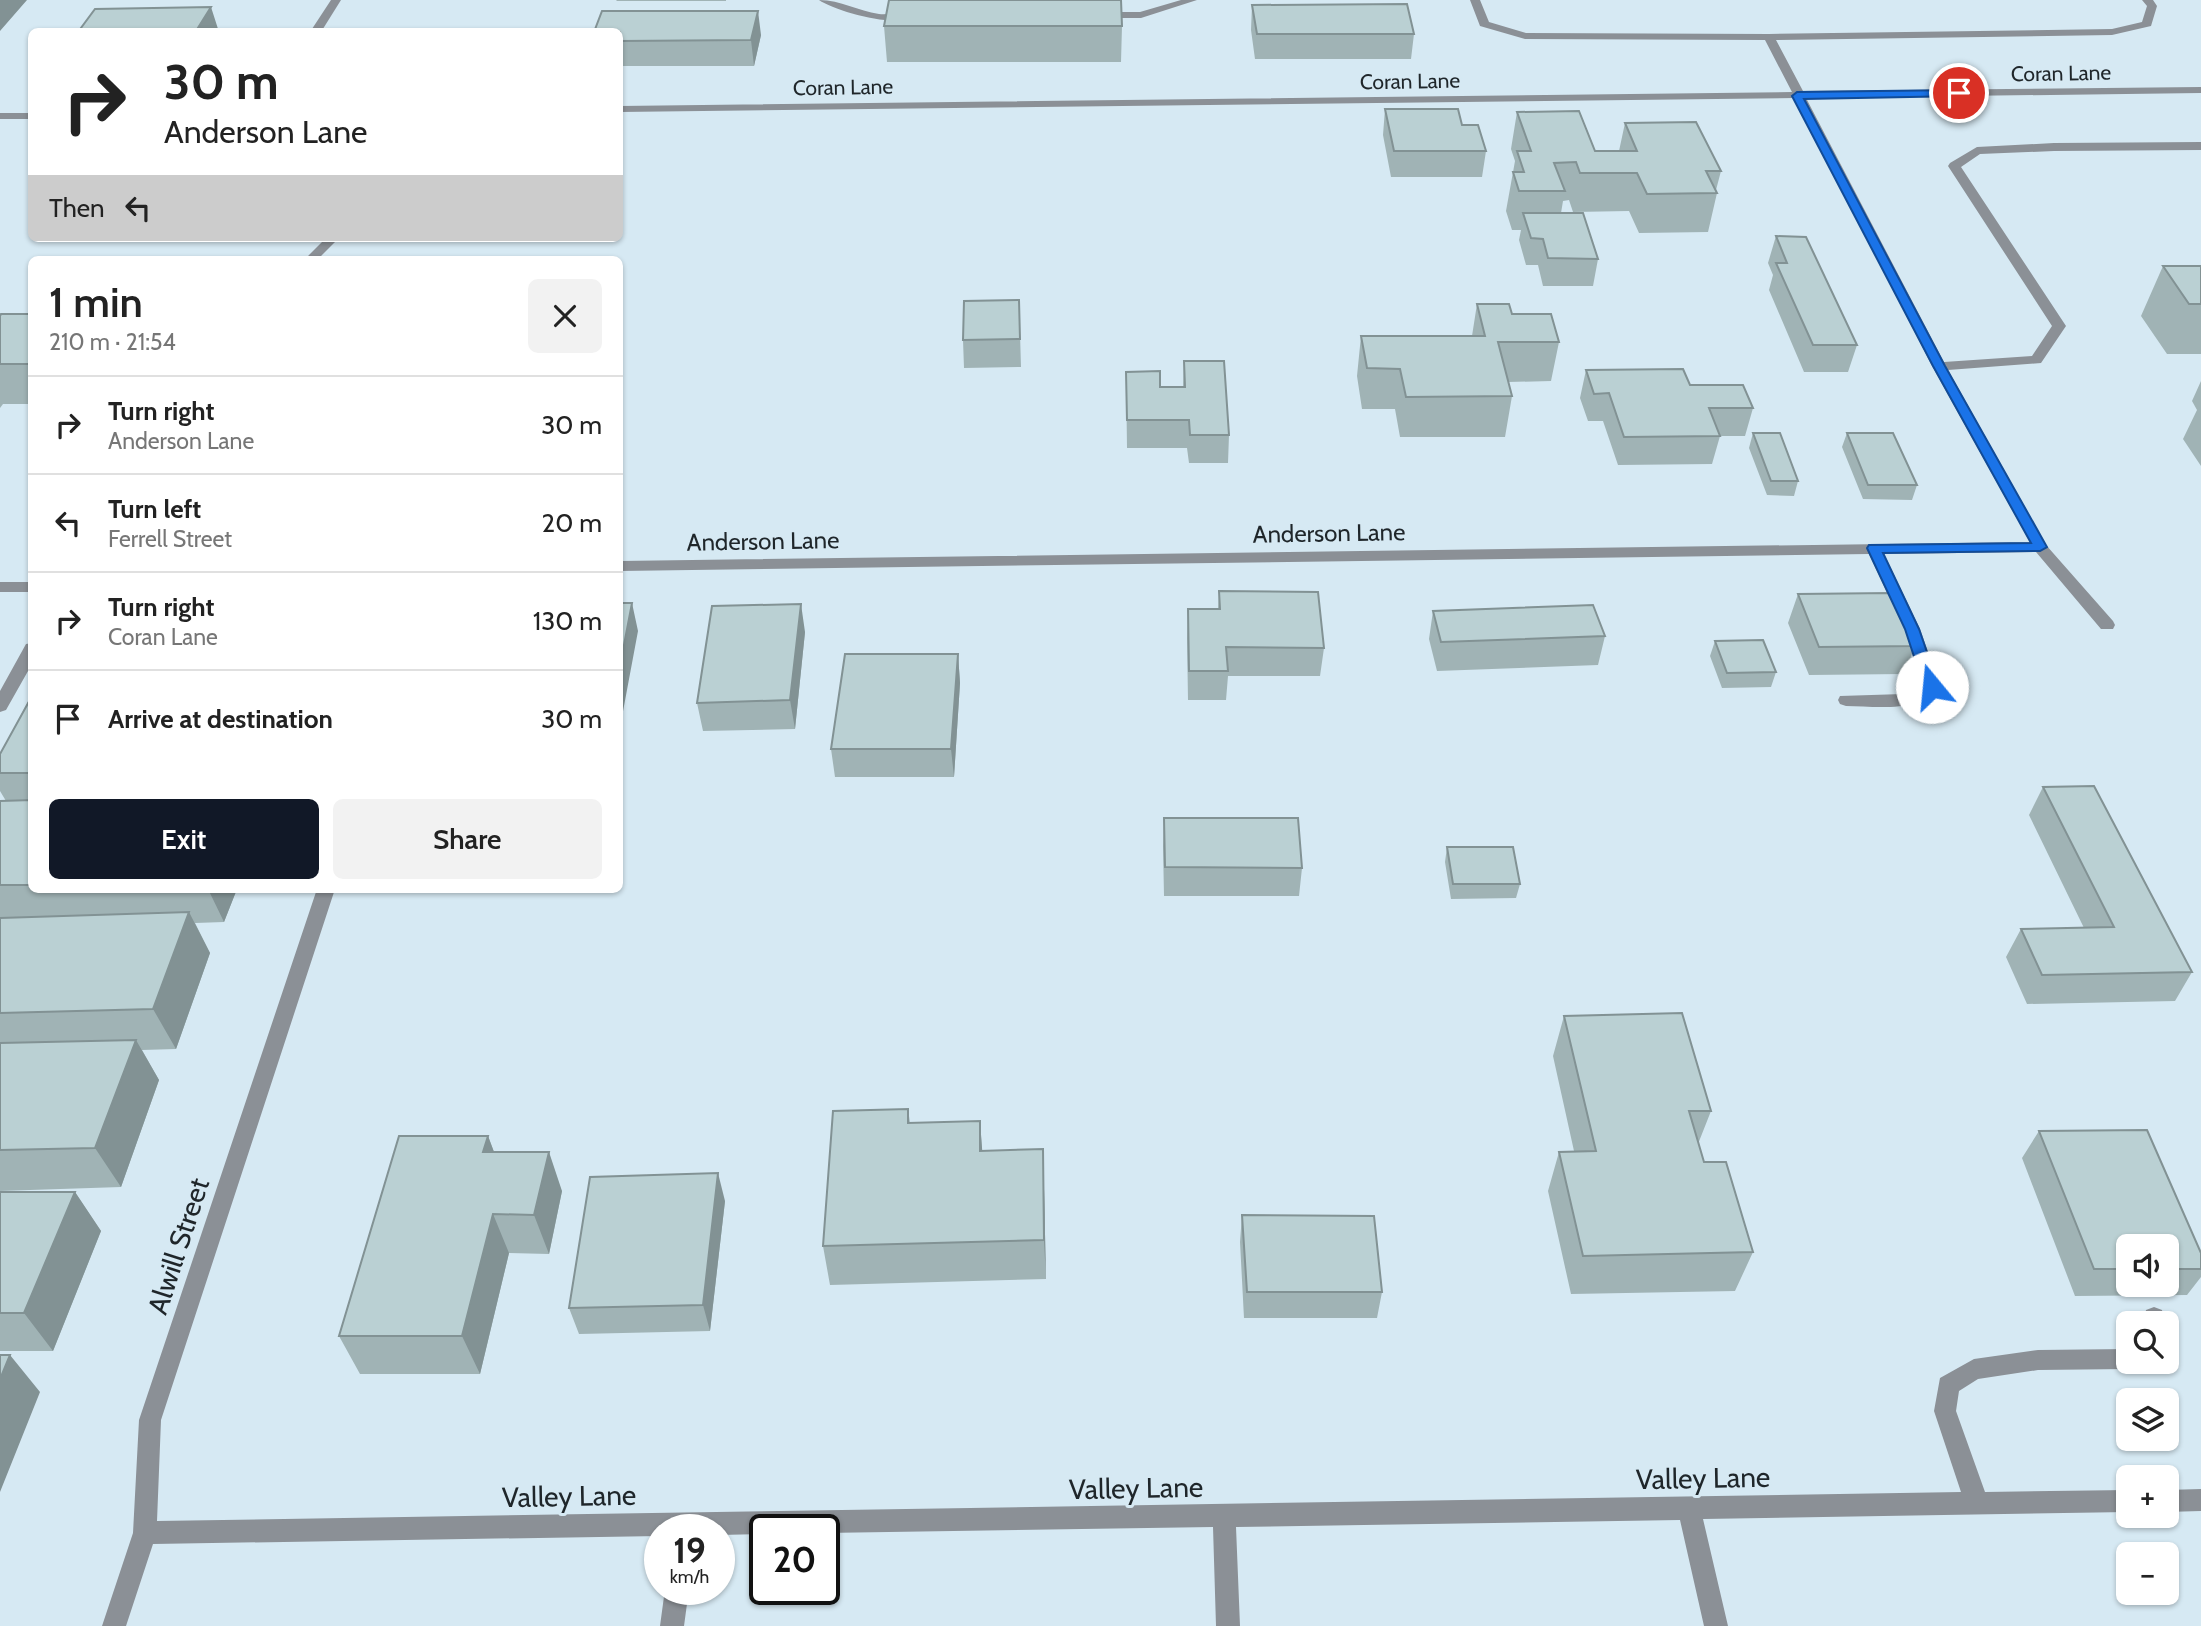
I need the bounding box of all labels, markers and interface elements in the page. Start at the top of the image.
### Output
text: 30 m [164,52,279,111]
icon: right [49,56,140,147]
street label: Coran Lane [2011,60,2112,86]
pin [1929,63,1989,123]
street label: Coran Lane [1360,68,1461,94]
street label: Coran Lane [793,74,894,100]
icon: arrive [1940,74,1978,112]
text: Anderson Lane [164,112,367,151]
icon: left [119,189,157,227]
text: Then [49,192,105,224]
text: 1 min [49,276,143,328]
button: close [528,279,602,353]
text: 210 m · 21:54 [49,328,176,356]
text: Turn right [108,395,214,427]
icon: right [49,406,87,444]
text: 30 m [541,409,602,441]
text: Anderson Lane [108,427,254,455]
text: Turn left [108,493,201,525]
icon: left [49,504,87,542]
text: 20 m [542,507,602,539]
street label: Anderson Lane [1252,517,1406,549]
text: Ferrell Street [108,525,232,553]
street label: Anderson Lane [686,525,840,557]
text: Turn right [108,591,214,623]
icon: right [49,602,87,640]
text: 130 m [533,605,602,637]
text: Coran Lane [108,623,218,651]
position arrow [1895,650,1969,724]
icon: arrive [49,700,87,738]
text: Arrive at destination [108,703,333,735]
text: 30 m [541,703,602,735]
button: Exit [49,799,319,879]
button: Share [333,799,602,879]
street label: Alwill Street [140,1174,216,1318]
map controls [2116,1234,2179,1605]
button: sound [2116,1234,2179,1297]
button: search [2116,1311,2179,1374]
button: layers [2116,1388,2179,1451]
street label: Valley Lane [1635,1460,1771,1496]
button: + [2116,1465,2179,1528]
street label: Valley Lane [1068,1470,1204,1506]
street label: Valley Lane [501,1478,637,1514]
speed limit sign: 20 [749,1514,840,1605]
text: 19 [673,1529,706,1572]
button: − [2116,1542,2179,1605]
text: km/h [670,1566,709,1588]

